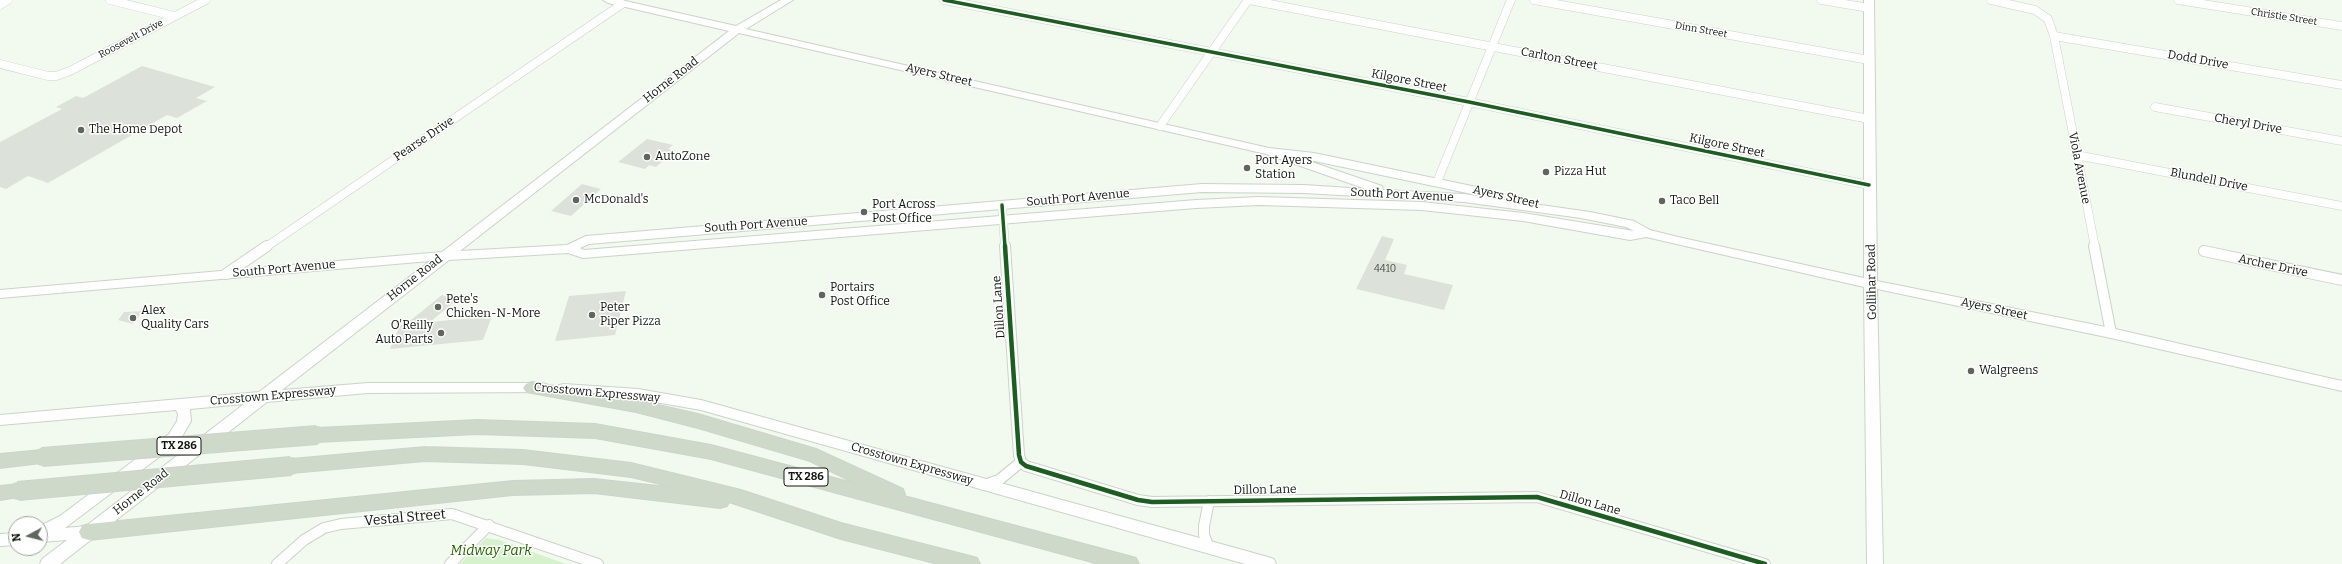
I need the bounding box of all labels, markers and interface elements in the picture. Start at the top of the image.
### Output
street label: Christie Street [2250,6,2318,28]
street label: Roosevelt Drive [97,17,165,61]
street label: Dinn Street [1674,19,1728,41]
street label: Carlton Street [1520,45,1598,73]
street label: Dodd Drive [2166,48,2230,72]
street label: Horne Road [640,54,702,106]
street label: Ayers Street [904,60,974,90]
street label: Kilgore Street [1370,67,1448,95]
street label: Cheryl Drive [2213,111,2283,137]
street label: Pearse Drive [391,114,457,164]
place label: The Home Depot [89,123,182,137]
marker: The Home Depot [76,125,86,135]
street label: Kilgore Street [1688,131,1766,161]
street label: Viola Avenue [2065,131,2093,205]
place label: AutoZone [655,150,710,164]
marker: AutoZone [642,152,652,162]
place label: Port Ayers Station [1255,154,1312,182]
marker: Port Ayers Station [1242,163,1252,173]
place label: Pizza Hut [1554,165,1606,179]
street label: Blundell Drive [2169,165,2249,195]
marker: Pizza Hut [1541,167,1551,177]
street label: Ayers Street [1471,182,1541,212]
street label: South Port Avenue [1350,185,1454,205]
street label: South Port Avenue [1026,186,1130,210]
place label: McDonald's [584,193,648,207]
place label: Taco Bell [1670,194,1719,208]
marker: McDonald's [571,195,581,205]
marker: Taco Bell [1657,196,1667,206]
place label: Port Across Post Office [872,198,936,226]
marker: Port Across Post Office [859,207,869,217]
street label: South Port Avenue [704,214,808,236]
street label: Gollihar Road [1864,244,1880,320]
street label: Horne Road [384,252,446,304]
street label: Archer Drive [2237,252,2309,280]
street label: South Port Avenue [232,257,336,281]
house number: 4410 [1374,263,1396,275]
street label: Dillon Lane [990,275,1008,339]
place label: Portairs Post Office [830,281,890,309]
marker: Portairs Post Office [817,290,827,300]
place label: Pete's Chicken-N-More [446,293,540,321]
street label: Ayers Street [1959,295,2029,323]
place label: Peter Piper Pizza [600,301,661,329]
marker: Pete's Chicken-N-More [433,302,443,312]
place label: Alex Quality Cars [141,304,209,332]
marker: Peter Piper Pizza [587,310,597,320]
marker: Alex Quality Cars [128,313,138,323]
place label: O'Reilly Auto Parts [375,319,433,347]
marker: O'Reilly Auto Parts [436,328,446,338]
place label: Walgreens [1979,364,2038,378]
marker: Walgreens [1966,366,1976,376]
street label: Crosstown Expressway [533,380,661,406]
street label: Crosstown Expressway [209,383,337,409]
road number: TX 286 [157,437,201,455]
street label: Crosstown Expressway [849,440,975,488]
street label: Horne Road [110,466,172,518]
road number: TX 286 [784,468,828,486]
street label: Dillon Lane [1233,482,1297,498]
street label: Dillon Lane [1558,487,1622,519]
street label: Vestal Street [363,506,447,530]
north arrow [8,516,48,556]
text: N [10,532,24,542]
park label: Midway Park [450,543,532,559]

